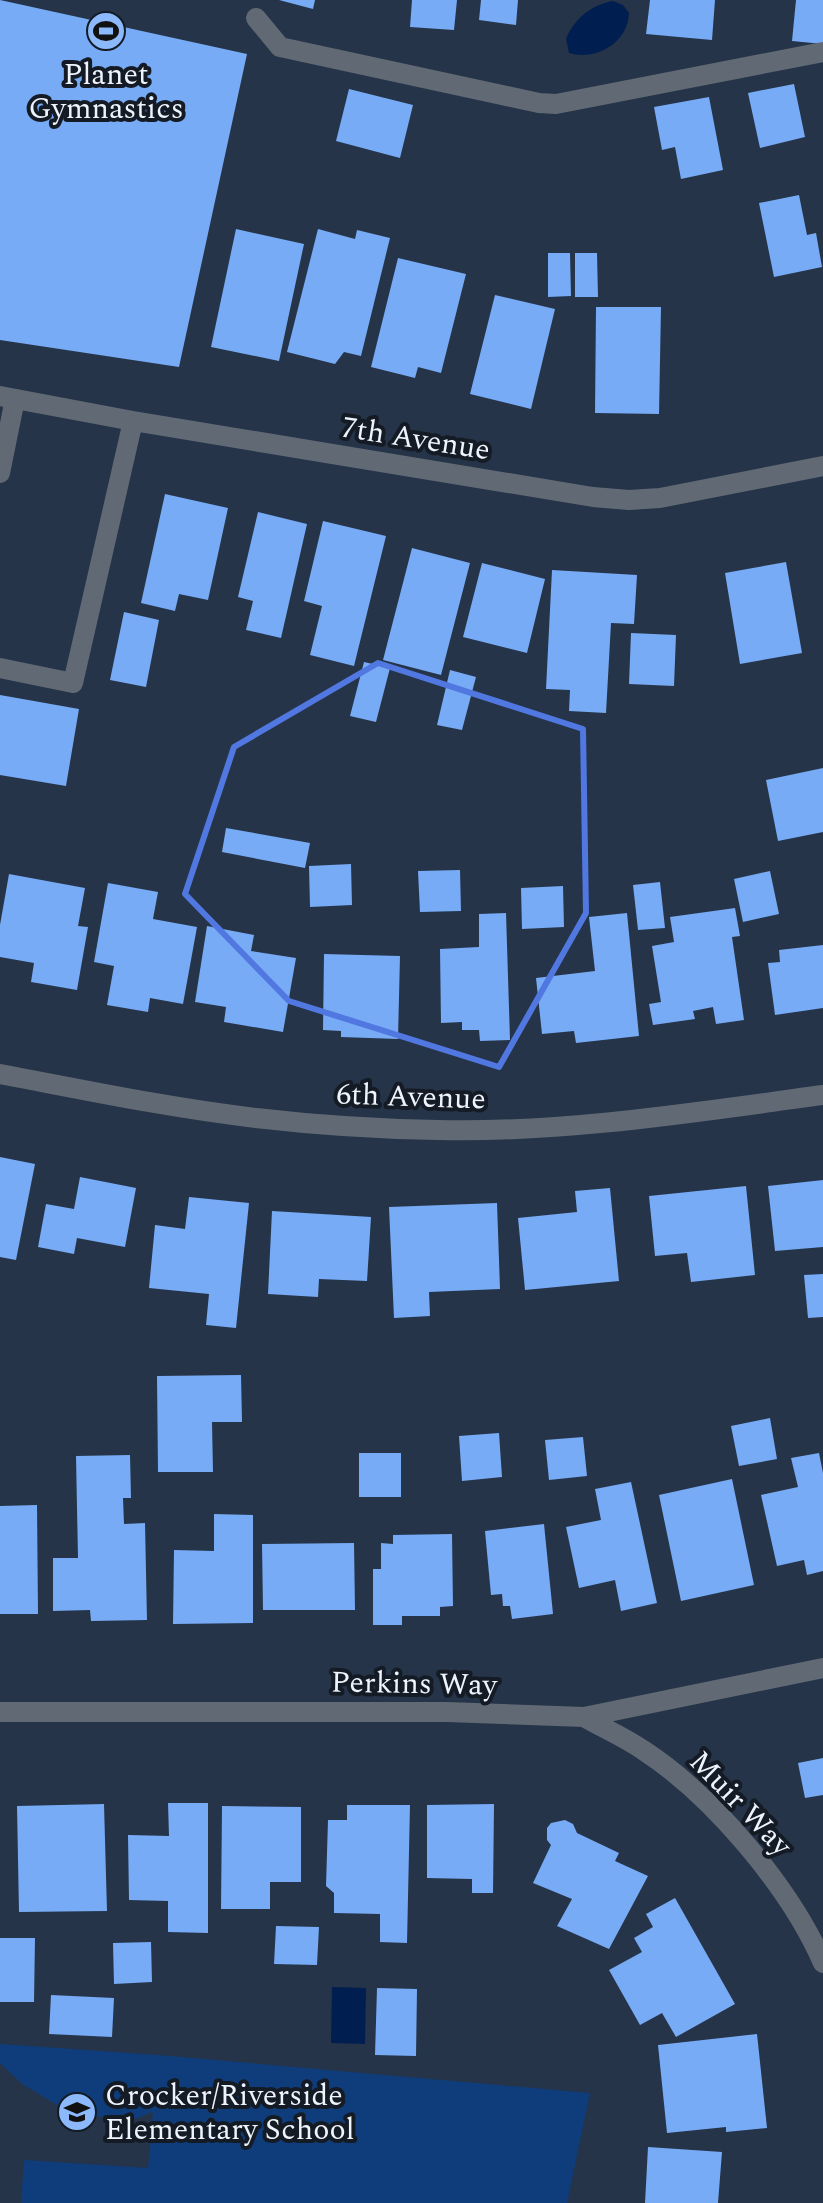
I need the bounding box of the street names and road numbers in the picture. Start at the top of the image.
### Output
street label: 7th Avenue [338,405,493,473]
street label: 6th Avenue [335,1071,487,1123]
street label: Perkins Way [331,1660,499,1708]
street label: Muir Way [678,1740,804,1868]

